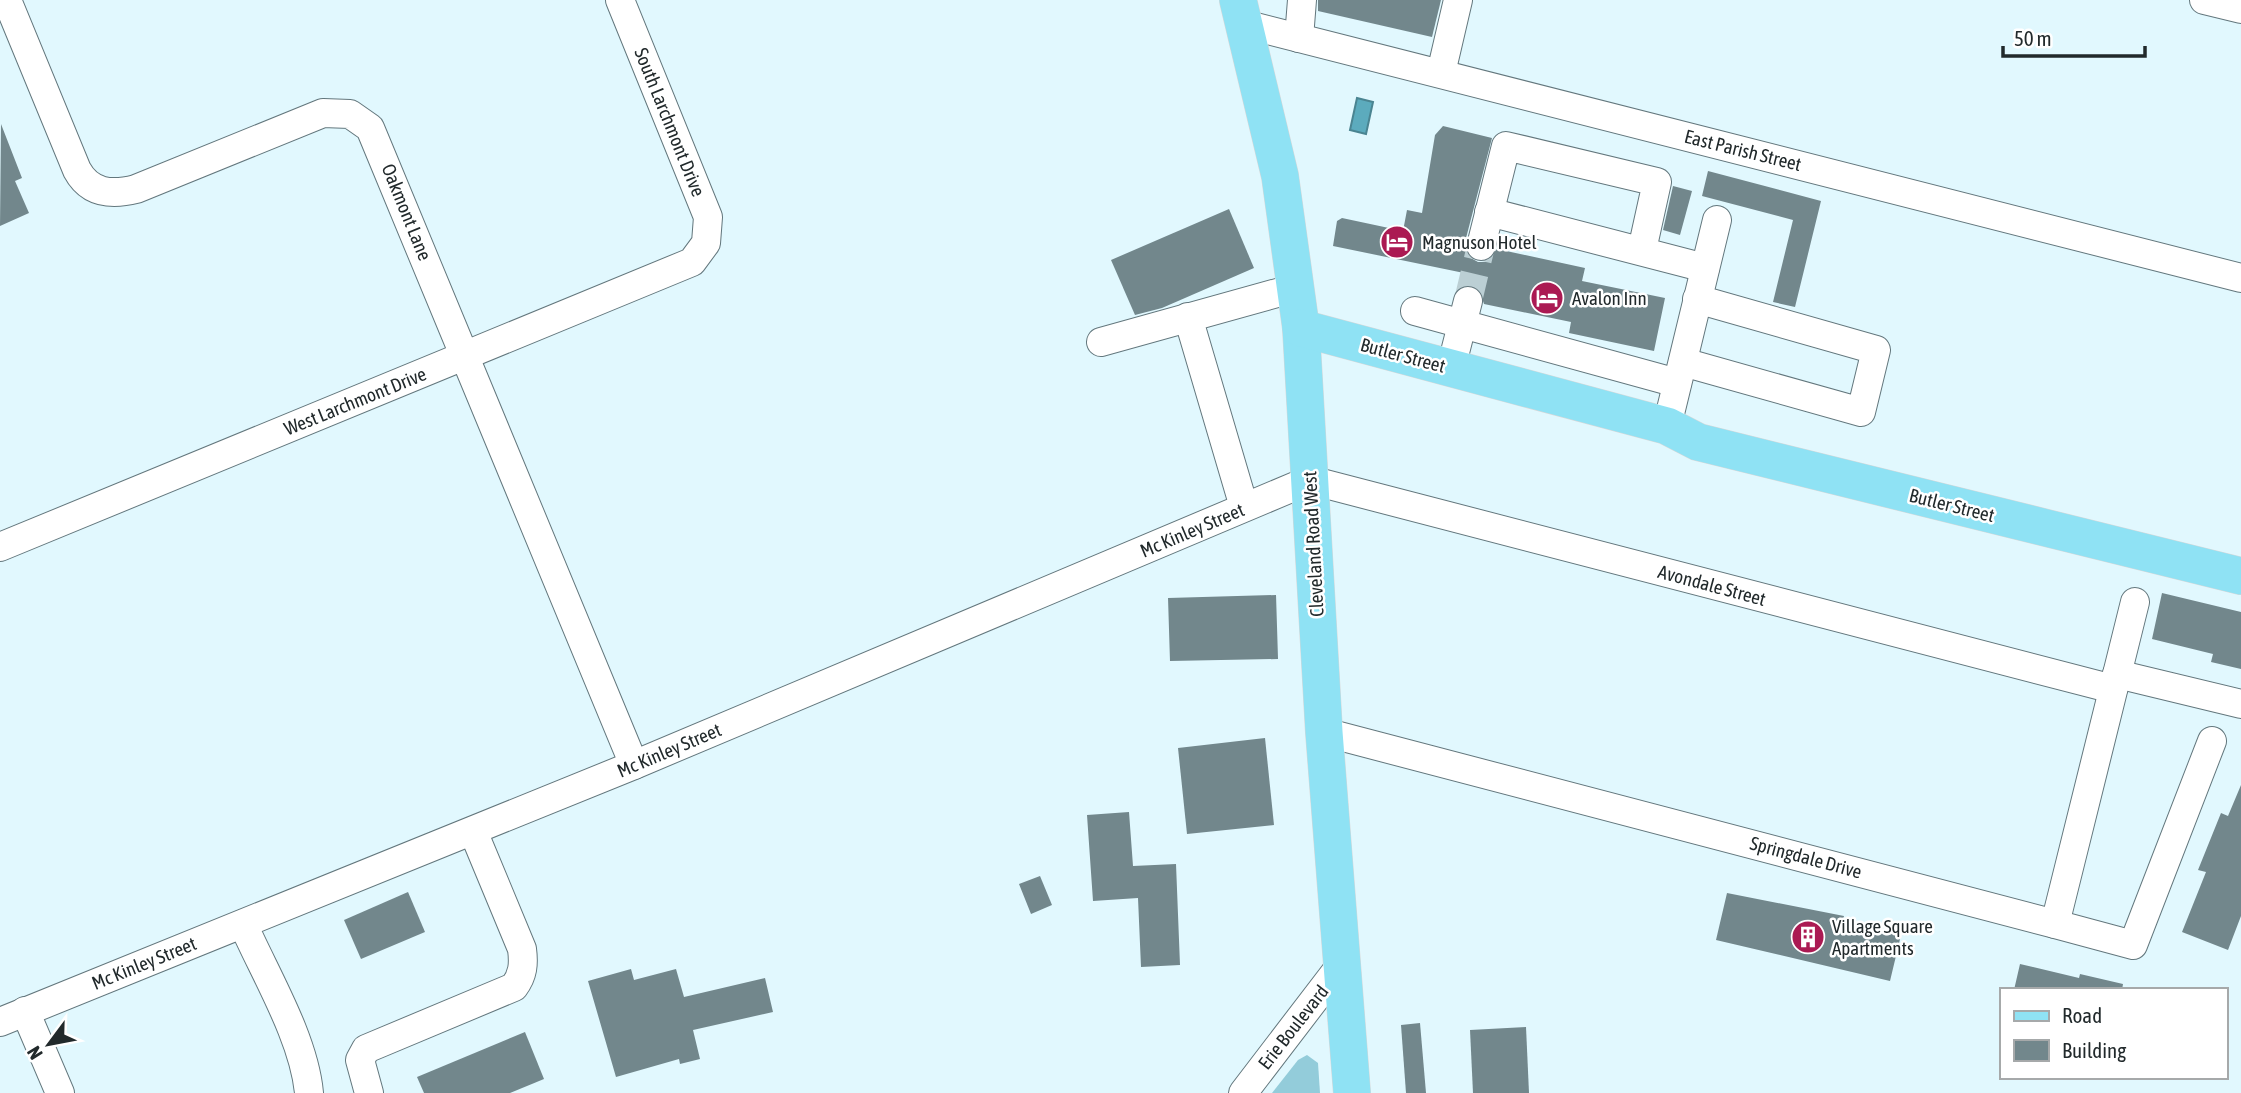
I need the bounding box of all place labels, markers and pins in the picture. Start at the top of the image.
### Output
hotel icon: Magnuson Hotel [1378,223,1416,261]
place label: Magnuson Hotel [1422,231,1537,253]
hotel icon: Avalon Inn [1528,279,1566,317]
place label: Avalon Inn [1572,287,1647,309]
place label: Village Square Apartments [1832,915,1933,959]
building icon: Village Square Apartments [1789,918,1827,956]

